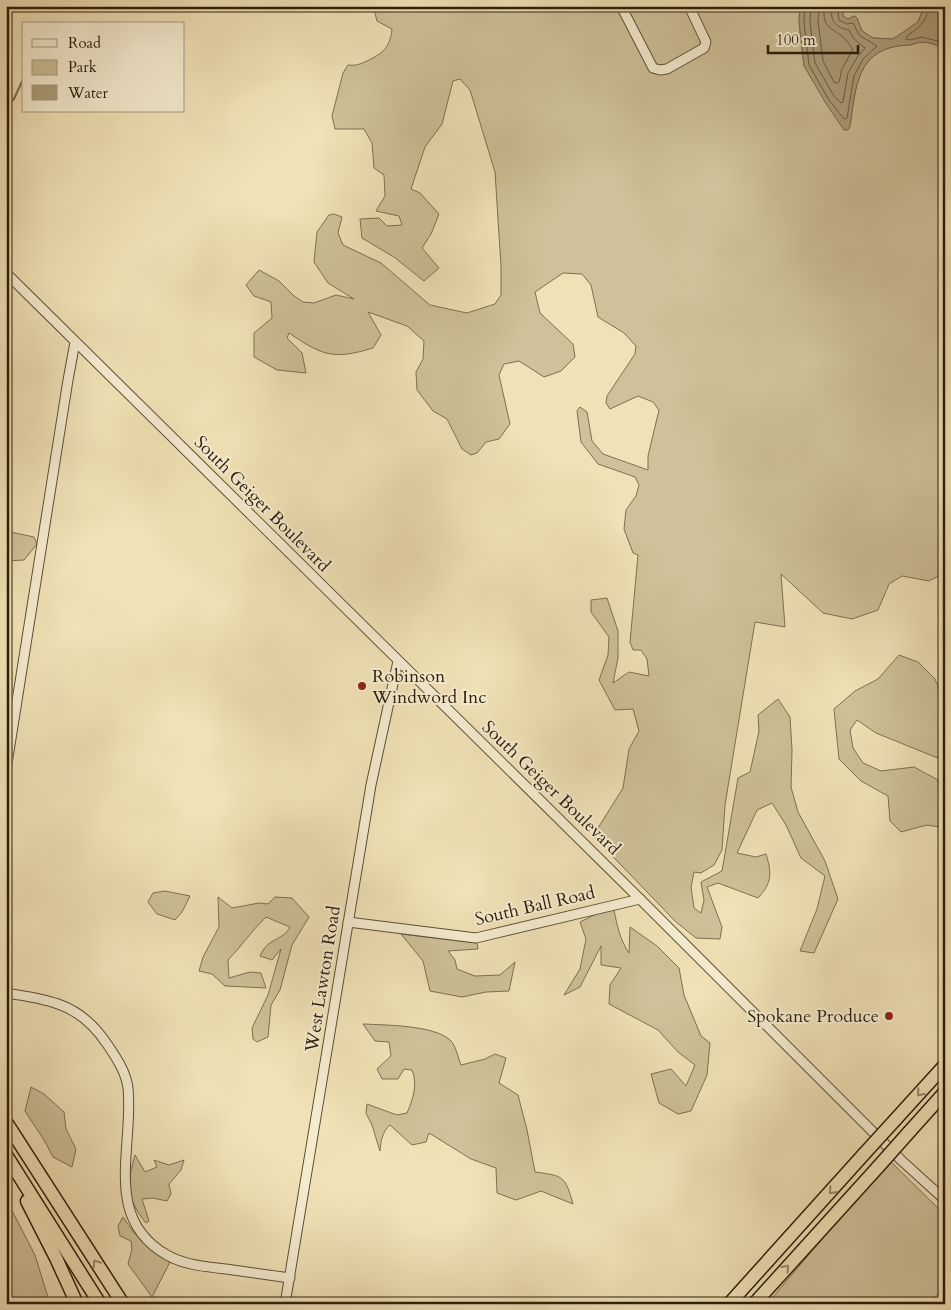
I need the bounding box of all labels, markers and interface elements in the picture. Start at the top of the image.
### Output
legend [22,22,185,112]
scale bar [768,22,858,54]
text: 100 m [776,30,816,50]
text: Road [68,33,101,53]
text: Park [68,57,97,77]
text: Water [67,83,109,103]
street label: South Geiger Boulevard [188,430,336,578]
place label: Robinson Windword Inc [371,664,486,710]
marker: Robinson Windword Inc [356,680,368,692]
street label: South Geiger Boulevard [476,715,626,861]
street label: South Ball Road [472,880,598,932]
street label: West Lawton Road [299,904,347,1055]
place label: Spokane Produce [747,1004,879,1029]
marker: Spokane Produce [883,1010,895,1022]
one-way arrow [917,1087,926,1096]
one-way arrow [828,1185,837,1194]
one-way arrow [93,1259,102,1268]
one-way arrow [781,1264,790,1273]

